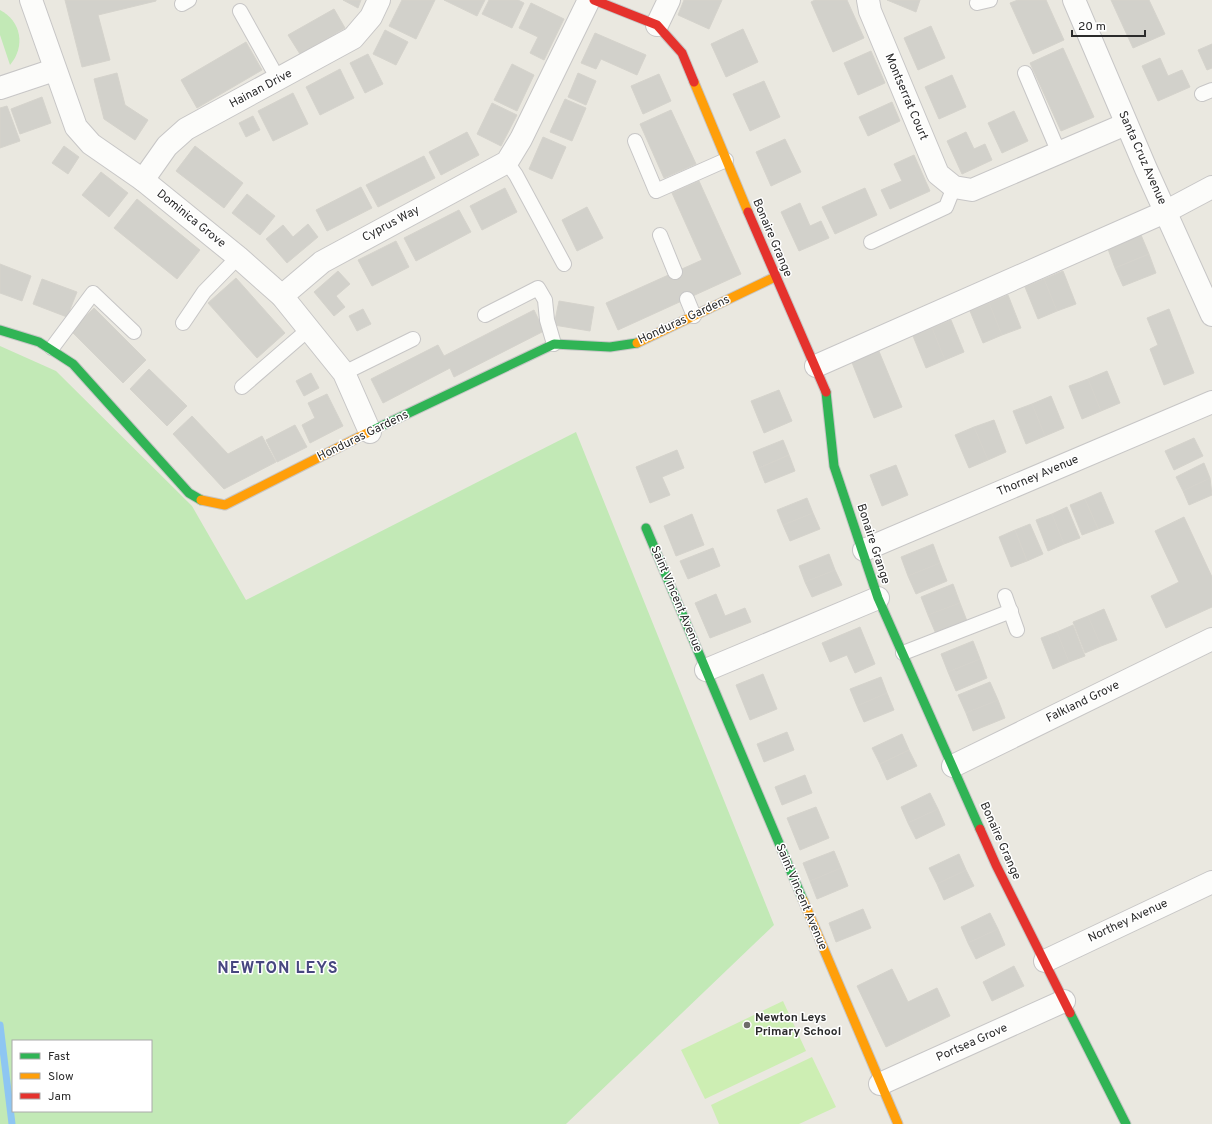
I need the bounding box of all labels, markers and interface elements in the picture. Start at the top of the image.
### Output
scale bar [1072,12,1145,38]
text: 20 m [1078,19,1106,35]
street label: Montserrat Court [881,51,931,143]
street label: Hainan Drive [227,66,295,112]
street label: Santa Cruz Avenue [1114,108,1170,208]
street label: Dominica Grove [153,186,229,252]
street label: Bonaire Grange [748,196,796,280]
street label: Cyprus Way [360,202,422,246]
street label: Honduras Gardens [635,292,733,348]
street label: Honduras Gardens [315,407,411,465]
street label: Thorney Avenue [995,452,1081,500]
street label: Bonaire Grange [852,502,894,586]
street label: Saint Vincent Avenue [646,543,706,655]
street label: Falkland Grove [1044,677,1122,727]
street label: Bonaire Grange [976,800,1024,882]
street label: Saint Vincent Avenue [771,841,831,953]
street label: Northey Avenue [1086,896,1170,946]
district label: NEWTON LEYS [217,959,339,979]
place label: Newton Leys Primary School [755,1010,841,1040]
marker: Newton Leys Primary School [742,1020,752,1030]
street label: Portsea Grove [934,1020,1010,1066]
legend [12,1040,152,1112]
text: Fast [48,1049,70,1065]
text: Slow [48,1069,74,1085]
text: Jam [48,1089,71,1105]

